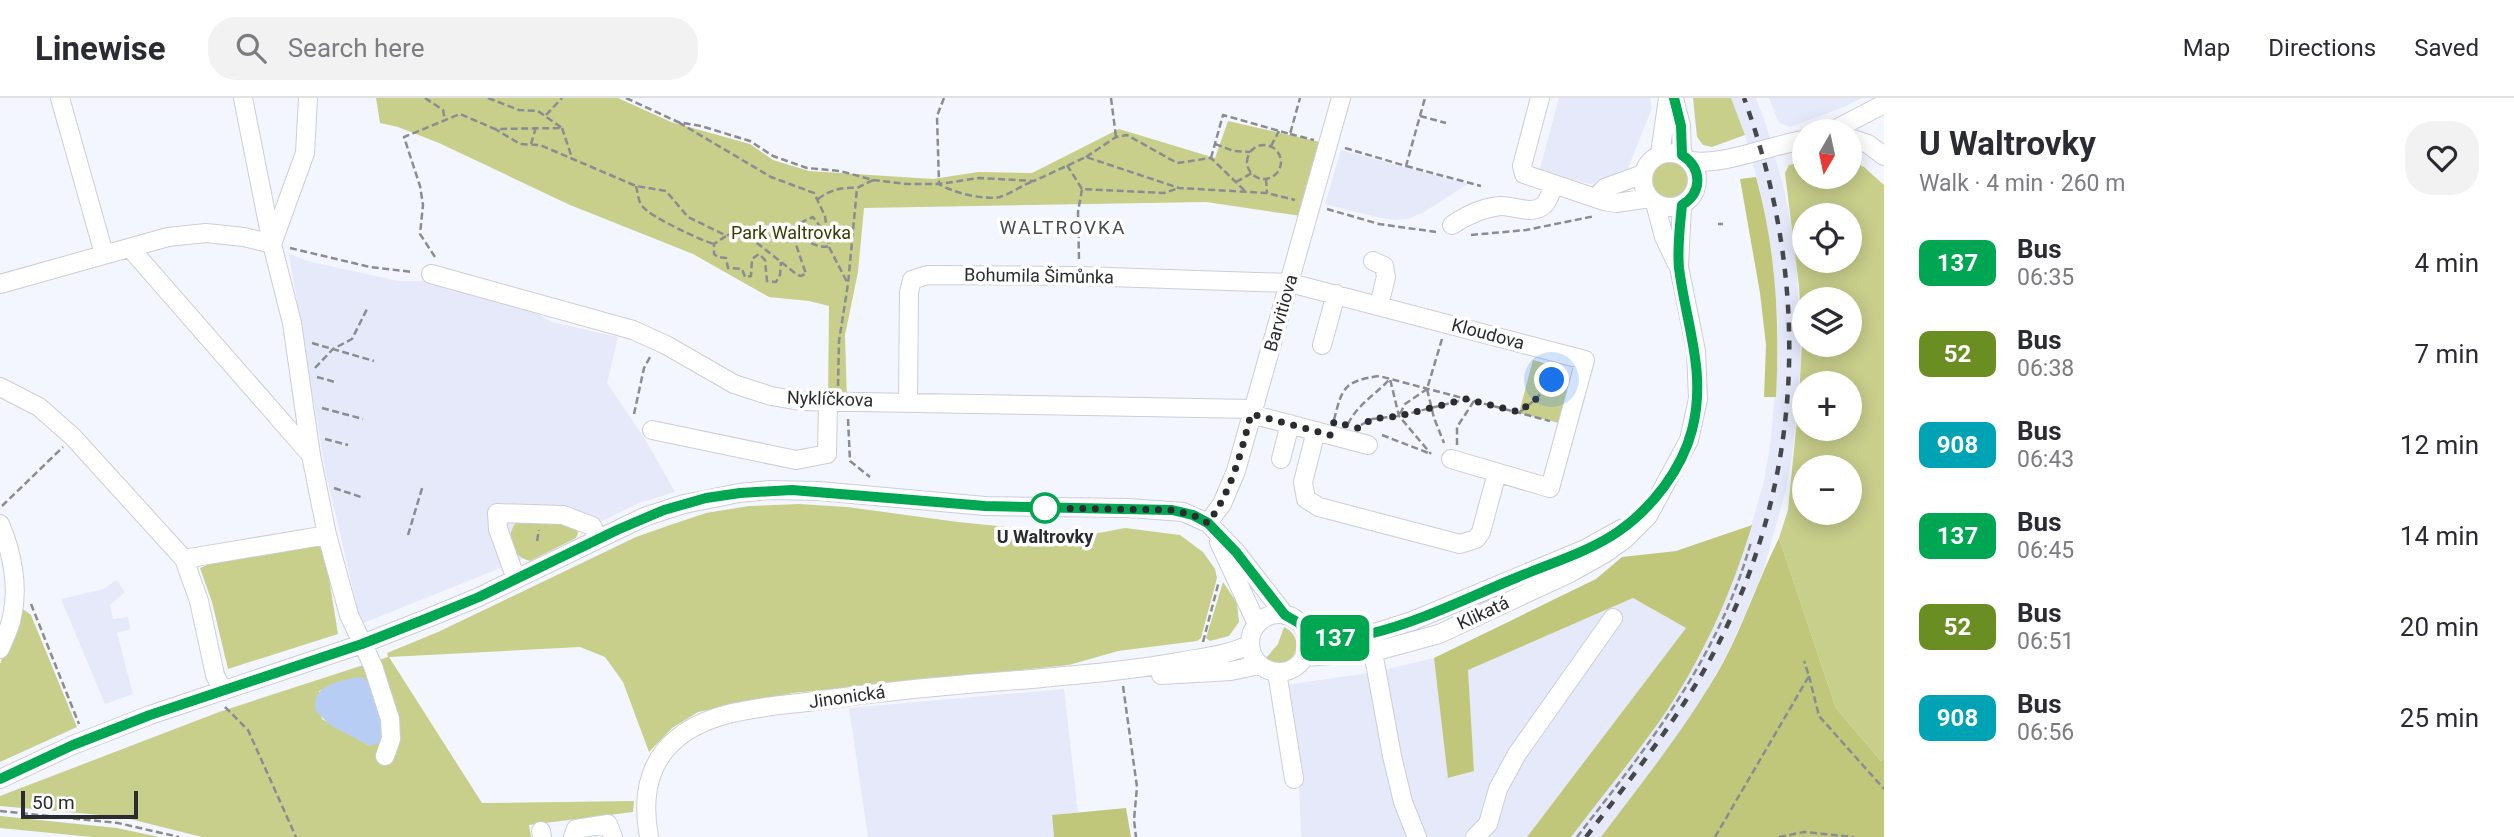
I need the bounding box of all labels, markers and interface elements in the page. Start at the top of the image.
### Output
search box [208,17,698,80]
text: Linewise [35,29,166,68]
icon: search [232,29,270,67]
text: Search here [288,33,424,63]
text: Map [2183,34,2230,62]
text: Directions [2268,34,2376,62]
text: Saved [2414,34,2479,62]
north arrow [1792,119,1862,189]
map controls [1792,119,1862,525]
button: heart [2405,121,2479,195]
text: U Waltrovky [1919,124,2096,163]
text: Walk · 4 min · 260 m [1919,170,2125,197]
button: locate [1792,203,1862,273]
district label: WALTROVKA [1000,216,1126,239]
park label: Park Waltrovka [731,222,851,243]
text: Bus [2017,234,2062,264]
text: 4 min [2414,248,2479,278]
text: 137 [1937,249,1978,277]
street label: Bohumila Šimůnka [964,264,1114,287]
text: 06:35 [2017,264,2074,291]
street label: Barvitiova [1260,272,1302,354]
button: layers [1792,287,1862,357]
street label: Kloudova [1449,314,1527,353]
text: Bus [2017,325,2062,355]
text: 7 min [2414,339,2479,369]
text: 52 [1944,340,1971,368]
text: 06:38 [2017,355,2074,382]
your location [1534,362,1569,397]
button: + [1792,371,1862,441]
street label: Nyklíčkova [786,386,874,411]
text: Bus [2017,416,2062,446]
text: 12 min [2400,430,2479,460]
text: 908 [1937,431,1978,459]
text: 06:43 [2017,446,2074,473]
button: − [1792,455,1862,525]
marker: U Waltrovky [1030,493,1060,523]
text: Bus [2017,507,2062,537]
text: 14 min [2400,521,2479,551]
text: 137 [1937,522,1978,550]
place label: U Waltrovky [997,526,1094,547]
text: 06:45 [2017,537,2074,564]
street label: Klikatá [1454,591,1512,634]
text: Bus [2017,598,2062,628]
text: 20 min [2400,612,2479,642]
text: 52 [1944,613,1971,641]
line badge: 137 [1295,615,1375,661]
text: 137 [1314,624,1356,652]
text: 06:51 [2017,628,2074,655]
street label: Jinonická [807,681,887,712]
text: Bus [2017,689,2062,719]
text: 25 min [2400,703,2479,733]
text: 908 [1937,704,1978,732]
text: 06:56 [2017,719,2074,746]
scale bar [21,788,138,820]
text: 50 m [32,791,75,814]

